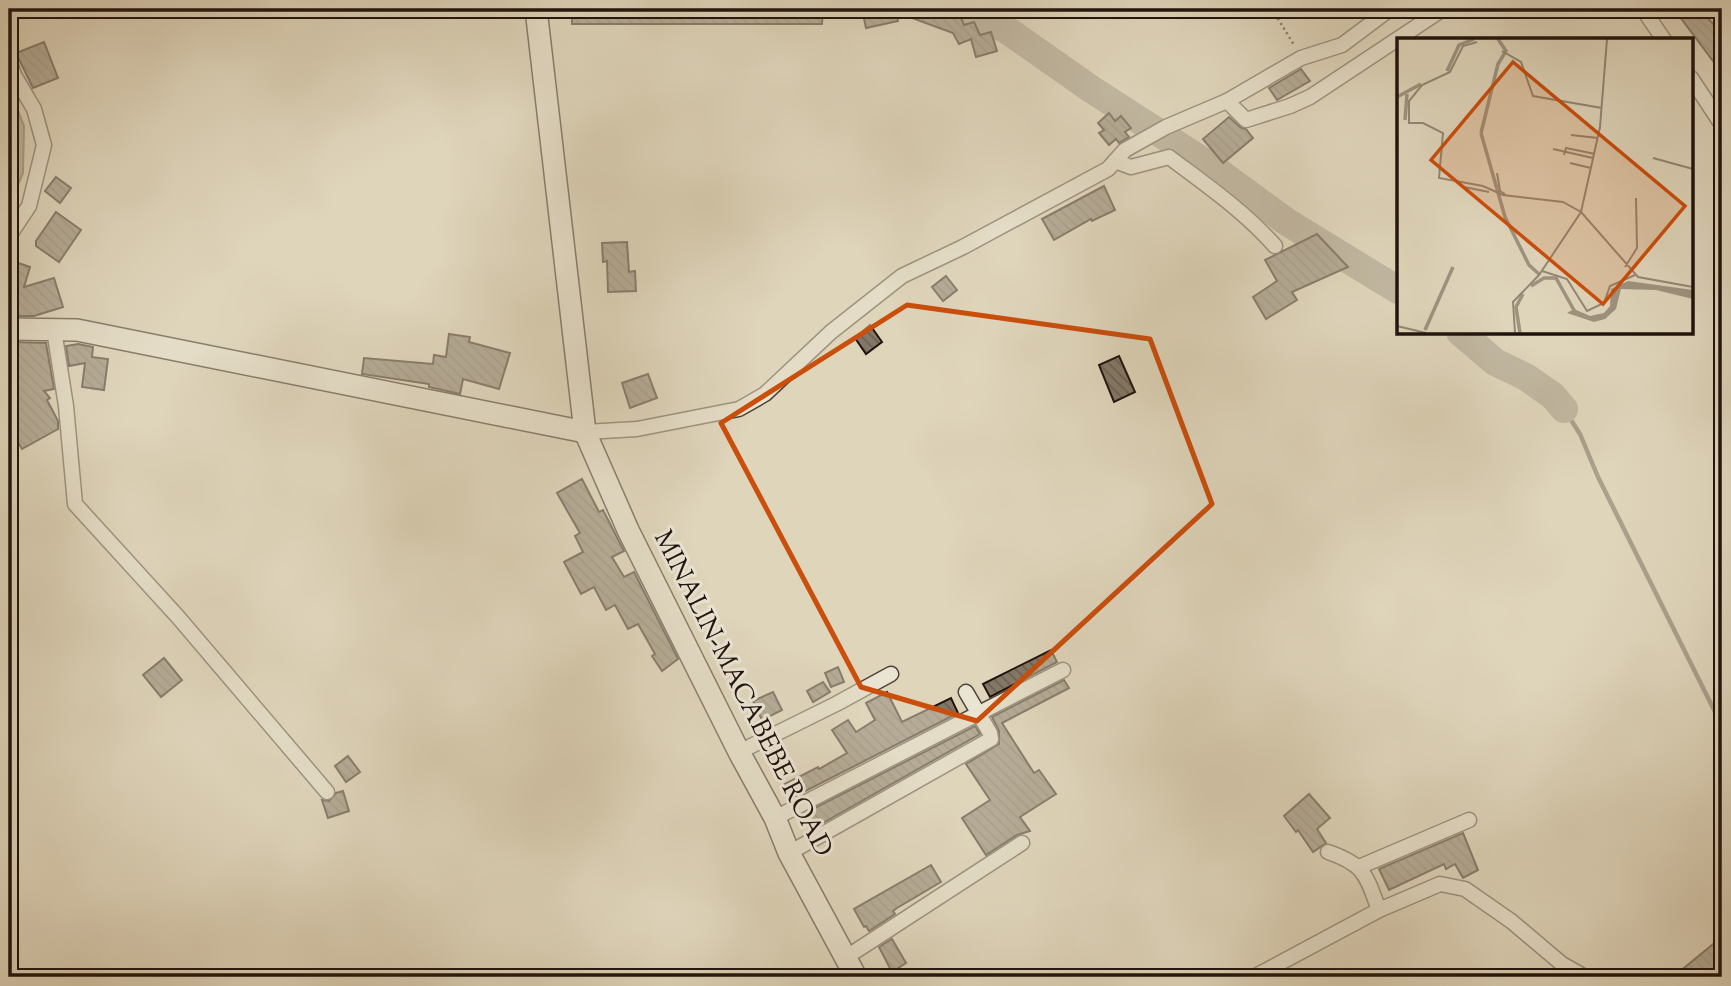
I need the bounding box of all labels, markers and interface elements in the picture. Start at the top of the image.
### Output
inset map [1397,38,1692,334]
street label: MINALIN-MACABEBE ROAD [643,524,841,864]

